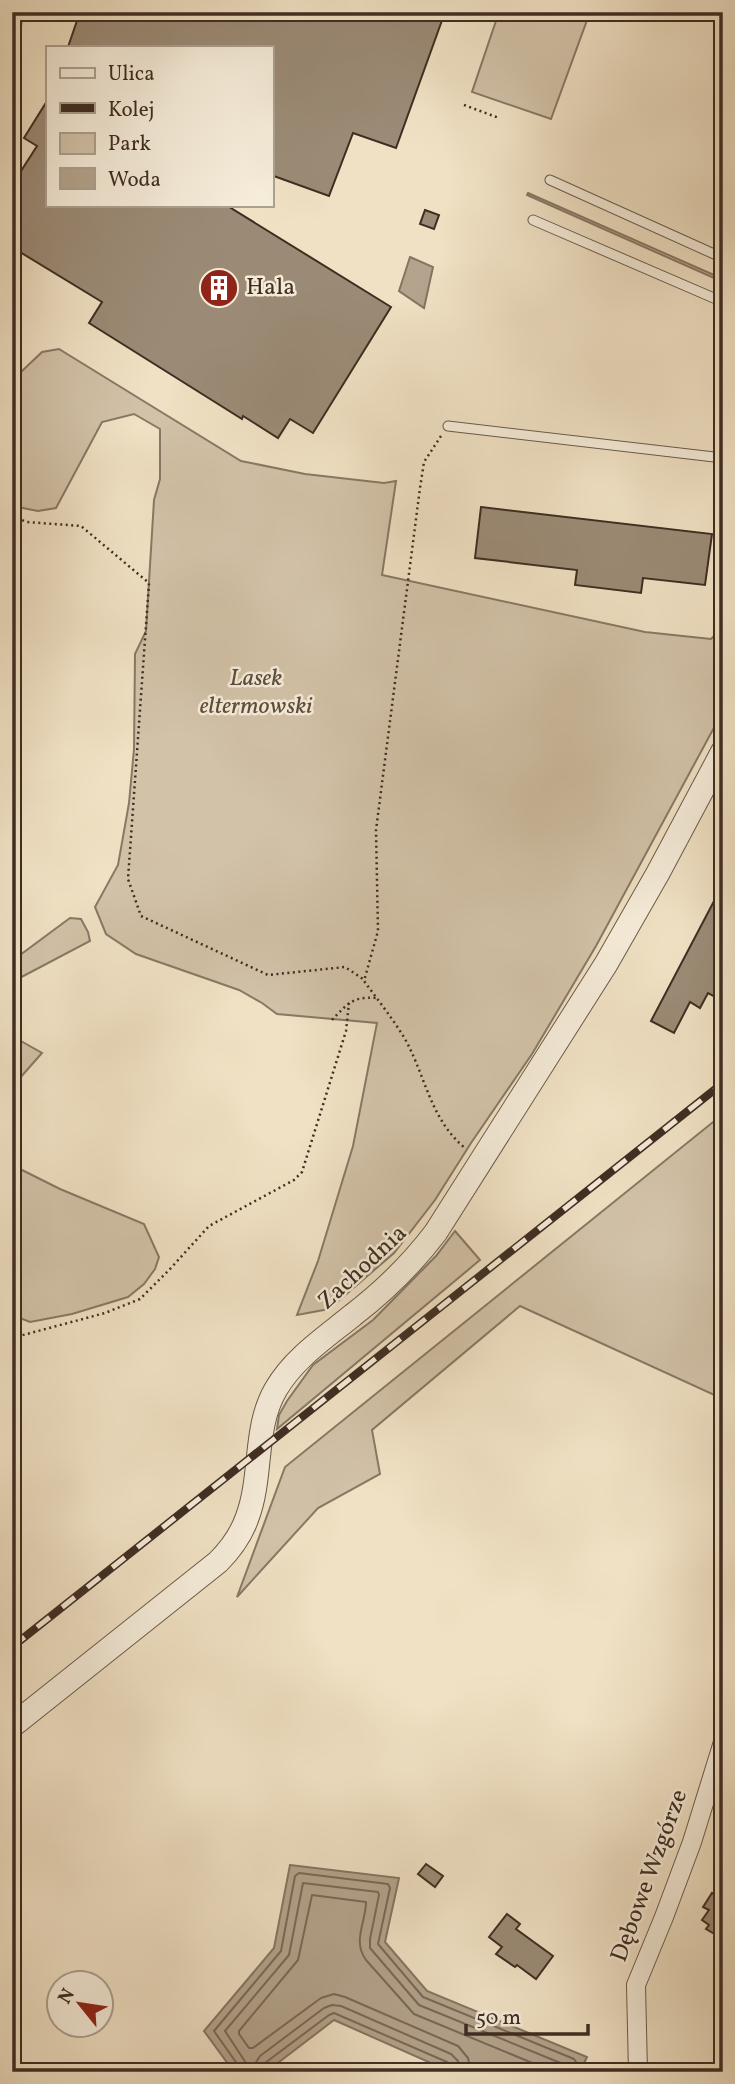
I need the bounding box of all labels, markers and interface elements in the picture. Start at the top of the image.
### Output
legend [46,46,273,206]
text: Ulica [108,60,155,89]
text: Kolej [108,96,155,125]
text: Park [108,130,151,159]
text: Woda [108,166,161,195]
building icon: Hala [198,267,240,309]
place label: Hala [246,271,295,305]
park label: Lasek eltermowski [200,662,313,724]
street label: Zachodnia [311,1218,415,1318]
street label: Dębowe Wzgórze [603,1785,697,1967]
north arrow [46,1968,116,2038]
text: N [52,1984,82,2009]
scale bar [466,1993,588,2037]
text: 50 m [476,2004,521,2033]

